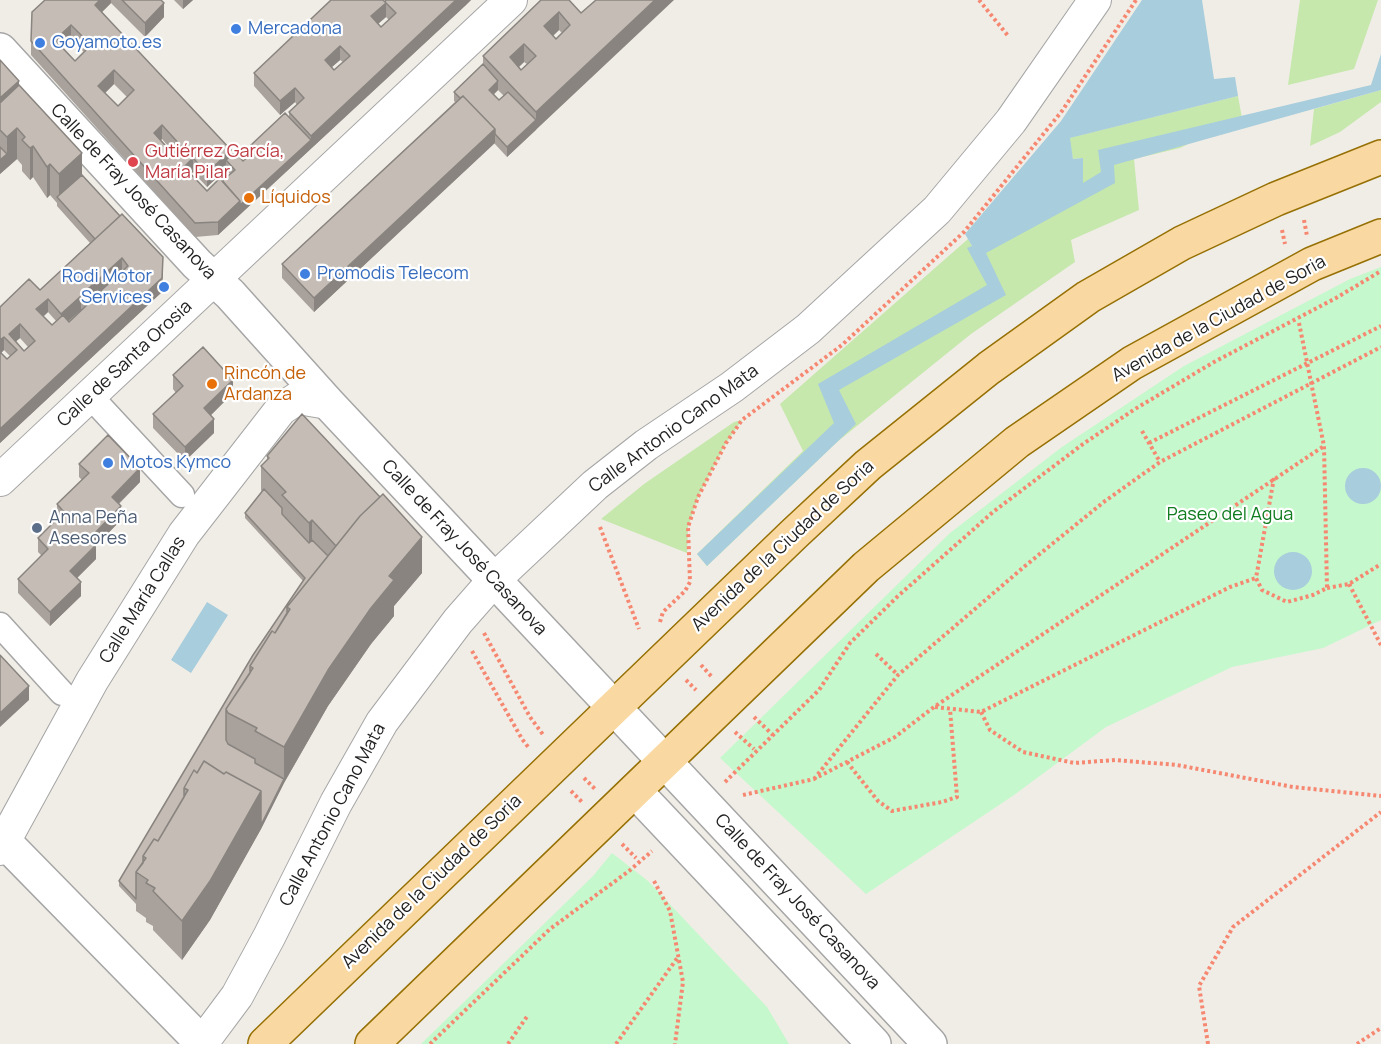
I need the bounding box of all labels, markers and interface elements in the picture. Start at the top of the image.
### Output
place label: Mercadona [248,18,342,40]
marker: Mercadona [229,22,243,36]
place label: Goyamoto.es [52,32,162,54]
marker: Goyamoto.es [33,36,47,50]
street label: Calle de Fray José Casanova [46,100,220,284]
place label: Gutiérrez García, María Pilar [145,141,284,184]
marker: Gutiérrez García, María Pilar [126,155,140,169]
place label: Líquidos [261,187,331,209]
marker: Líquidos [242,191,256,205]
street label: Avenida de la Ciudad de Soria [1108,251,1330,387]
place label: Promodis Telecom [317,263,469,285]
place label: Rodi Motor Services [62,266,152,308]
marker: Promodis Telecom [298,267,312,281]
marker: Rodi Motor Services [157,280,171,294]
street label: Calle de Santa Orosia [53,296,197,432]
street label: Calle Antonio Cano Mata [585,360,763,498]
place label: Rincón de Ardanza [224,363,306,406]
marker: Rincón de Ardanza [205,377,219,391]
place label: Motos Kymco [120,452,231,474]
marker: Motos Kymco [101,456,115,470]
street label: Calle de Fray José Casanova [377,456,551,640]
street label: Avenida de la Ciudad de Soria [687,456,879,636]
park label: Paseo del Agua [1167,504,1293,526]
place label: Anna Peña Asesores [49,507,137,550]
marker: Anna Peña Asesores [30,521,44,535]
street label: Calle María Callas [95,533,191,667]
street label: Calle Antonio Cano Mata [276,720,390,910]
street label: Avenida de la Ciudad de Soria [338,790,526,974]
street label: Calle de Fray José Casanova [710,810,884,994]

